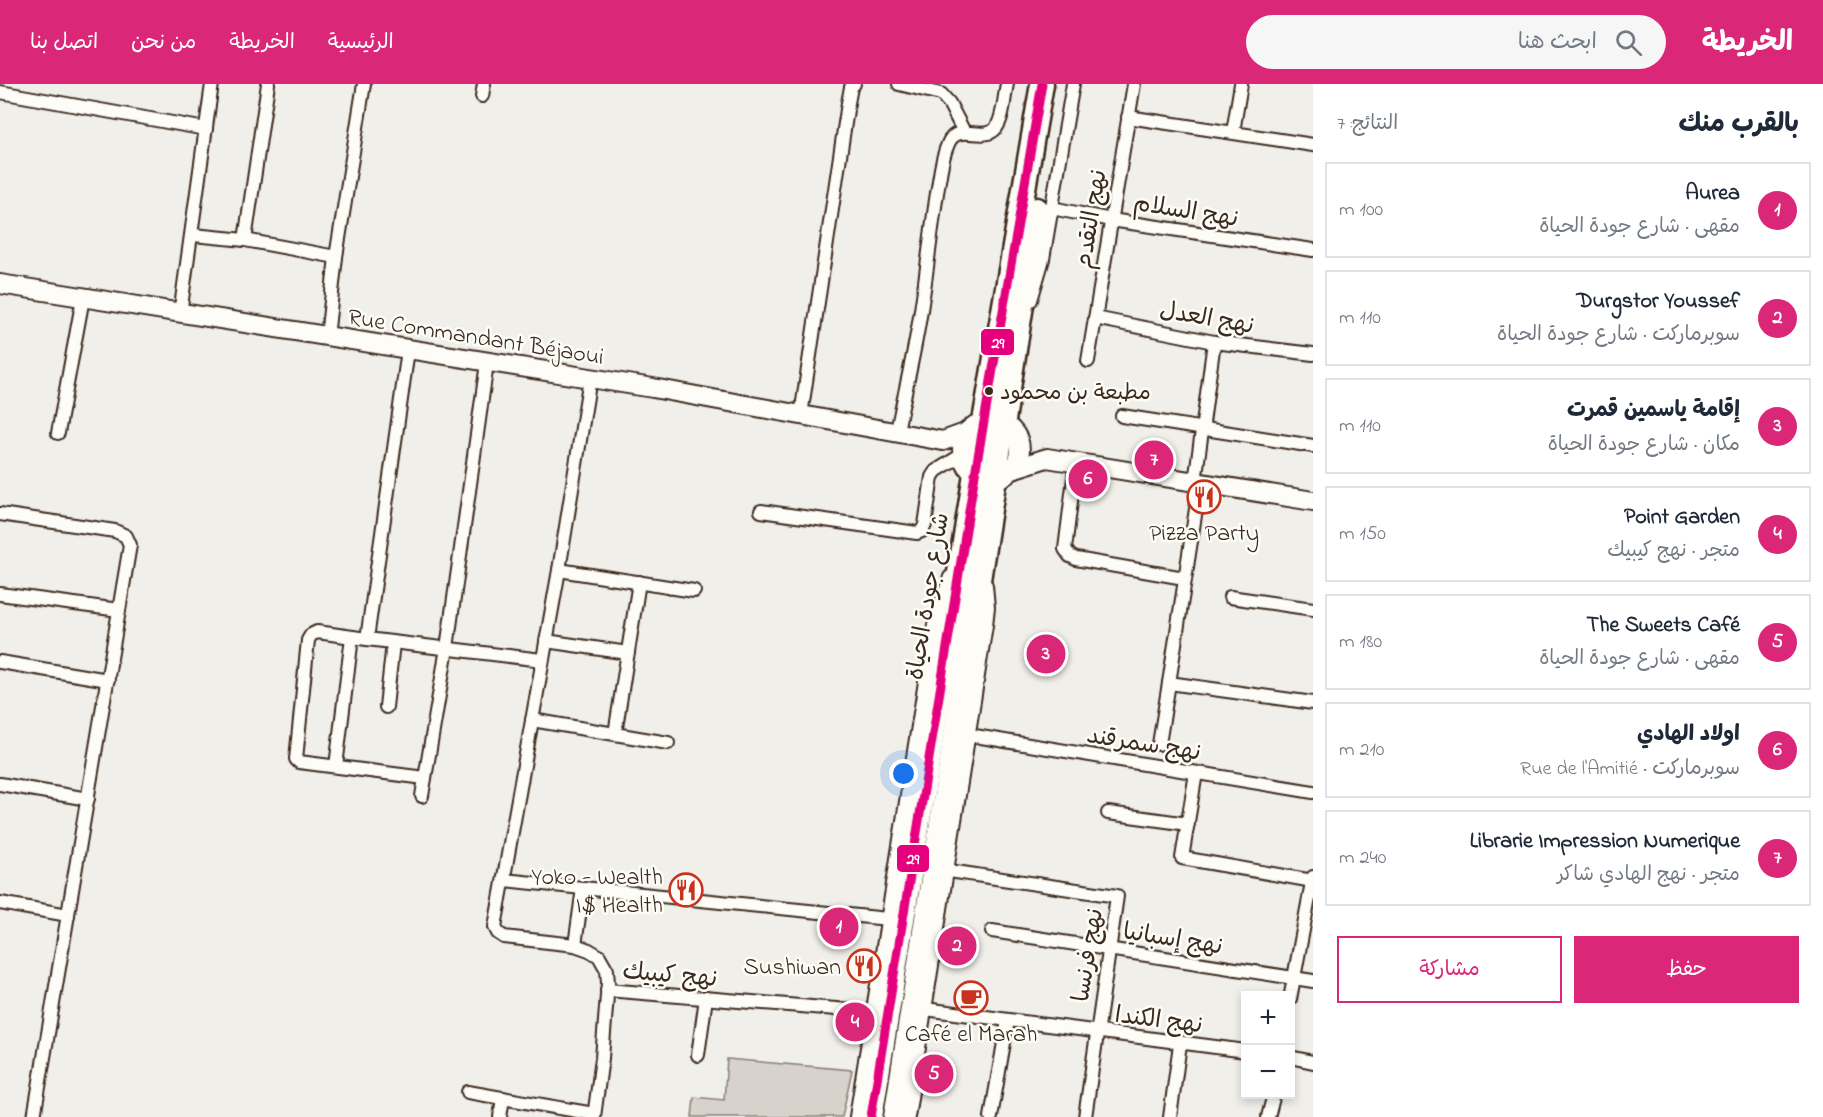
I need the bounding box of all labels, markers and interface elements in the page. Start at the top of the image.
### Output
search box [1246,15,1666,69]
text: الخريطة [1702,23,1793,64]
icon: search [1612,26,1645,59]
text: ابحث هنا [1518,27,1597,59]
text: اتصل بنا [30,28,98,58]
text: من نحن [131,28,196,58]
text: الخريطة [229,28,295,58]
text: الرئيسية [328,28,394,58]
text: بالقرب منك [1678,106,1799,144]
text: النتائج: 7 [1337,110,1398,139]
street label: نهج التقدم [1067,167,1118,272]
text: Aurea [1685,178,1740,210]
street label: نهج السلام [1131,187,1241,238]
text: 100 m [1339,196,1383,225]
text: 1 [1774,196,1781,225]
text: مقهى · شارع جودة الحياة [1539,213,1740,242]
text: Durgstor Youssef [1576,286,1740,318]
street label: نهج العدل [1157,294,1257,345]
street label: Rue Commandant Béjaoui [345,301,606,376]
text: 110 m [1339,304,1381,333]
text: 2 [1773,304,1782,333]
text: سوبرماركت · شارع جودة الحياة [1497,321,1740,350]
line badge: 29 [980,328,1015,356]
text: 29 [991,332,1005,356]
place label: مطبعة بن محمود [1000,378,1151,410]
marker: مطبعة بن محمود [983,385,995,397]
text: إقامة ياسمين قمرت [1567,395,1740,427]
text: 110 m [1339,412,1381,441]
text: 3 [1773,412,1782,441]
text: مكان · شارع جودة الحياة [1548,431,1740,460]
pin: 7 [1134,438,1174,482]
pin: 6 [1068,456,1108,502]
restaurant icon: Pizza Party [1186,479,1222,515]
text: Point Garden [1624,502,1740,534]
street label: شارع جودة الحياة [899,510,960,683]
place label: Pizza Party [1149,517,1259,553]
text: 150 m [1339,520,1386,549]
text: 4 [1773,520,1782,549]
text: متجر · نهج كيبيك [1607,537,1740,566]
text: The Sweets Café [1587,610,1740,642]
text: 180 m [1339,628,1382,657]
text: 5 [1772,628,1783,657]
pin: 3 [1026,632,1066,676]
text: مقهى · شارع جودة الحياة [1539,645,1740,674]
street label: نهج سمرقند [1084,719,1203,772]
text: اولاد الهادي [1637,719,1740,751]
text: 210 m [1339,736,1384,765]
text: 6 [1773,736,1782,765]
text: سوبرماركت · Rue de l'Amitié [1520,755,1740,784]
your location [889,759,918,788]
text: Librarie Impression Numerique [1470,826,1740,858]
line badge: 29 [896,844,930,873]
text: 240 m [1339,844,1386,873]
text: 7 [1773,844,1782,873]
text: 29 [906,848,920,872]
place label: Yoko - Wealth I$ Health [531,861,663,924]
text: متجر · نهج الهادي شاكر [1557,861,1740,890]
restaurant icon: Yoko - Wealth I$ Health [668,872,704,908]
pin: 1 [820,904,858,950]
street label: نهج فرنسا [1065,906,1114,1005]
street label: نهج إسبانيا [1120,915,1225,966]
pin: 2 [938,924,976,968]
button: مشاركة [1337,936,1562,1003]
button: حفظ [1574,936,1799,1003]
restaurant icon: Sushiwan [846,948,882,984]
place label: Sushiwan [743,951,841,986]
street label: نهج كيبيك [621,955,719,998]
cafe icon: Café el Marah [953,980,989,1016]
map controls [1241,991,1295,1099]
button: + [1241,991,1295,1045]
street label: نهج الكندا [1113,999,1205,1044]
pin: 4 [836,1000,874,1044]
place label: Café el Marah [905,1018,1037,1053]
button: − [1241,1045,1295,1099]
pin: 5 [914,1052,954,1096]

